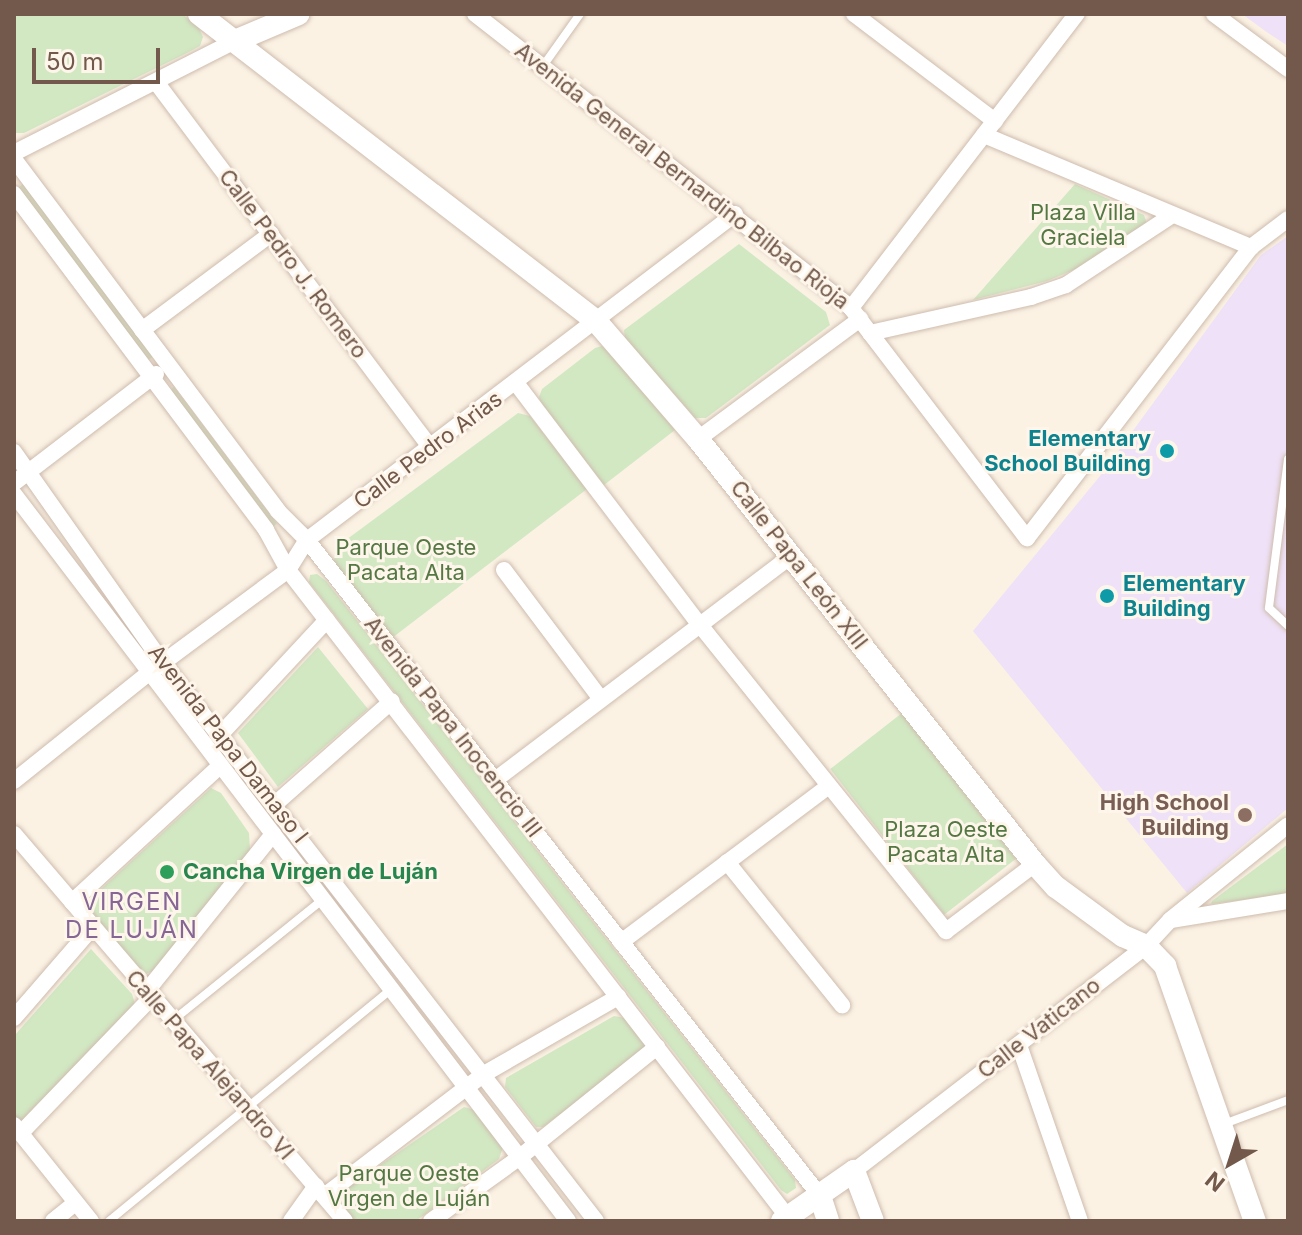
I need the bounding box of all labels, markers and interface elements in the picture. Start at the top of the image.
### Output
scale bar [36,32,164,82]
street label: Avenida General Bernardino Bilbao Rioja [510,37,854,315]
text: 50 m [46,47,104,76]
street label: Calle Pedro J. Romero [213,164,373,364]
park label: Plaza Villa Graciela [1030,199,1136,250]
street label: Calle Pedro Arias [349,386,507,514]
place label: Elementary School Building [984,425,1151,476]
marker: Elementary School Building [1158,442,1176,460]
street label: Calle Papa León XIII [725,475,873,655]
park label: Parque Oeste Pacata Alta [336,534,476,586]
place label: Elementary Building [1123,570,1246,622]
marker: Elementary Building [1098,587,1116,605]
street label: Avenida Papa Inocencio III [359,611,547,843]
street label: Avenida Papa Damaso I [142,640,314,848]
place label: High School Building [1100,789,1229,840]
marker: High School Building [1236,806,1254,824]
park label: Plaza Oeste Pacata Alta [884,816,1008,868]
place label: Cancha Virgen de Luján [183,859,438,885]
marker: Cancha Virgen de Luján [158,863,176,881]
district label: VIRGEN DE LUJÁN [65,888,199,944]
street label: Calle Papa Alejandro VI [120,965,300,1165]
street label: Calle Vaticano [972,972,1106,1084]
north arrow [1190,1123,1270,1203]
park label: Parque Oeste Virgen de Luján [328,1160,490,1212]
text: N [1200,1166,1230,1197]

